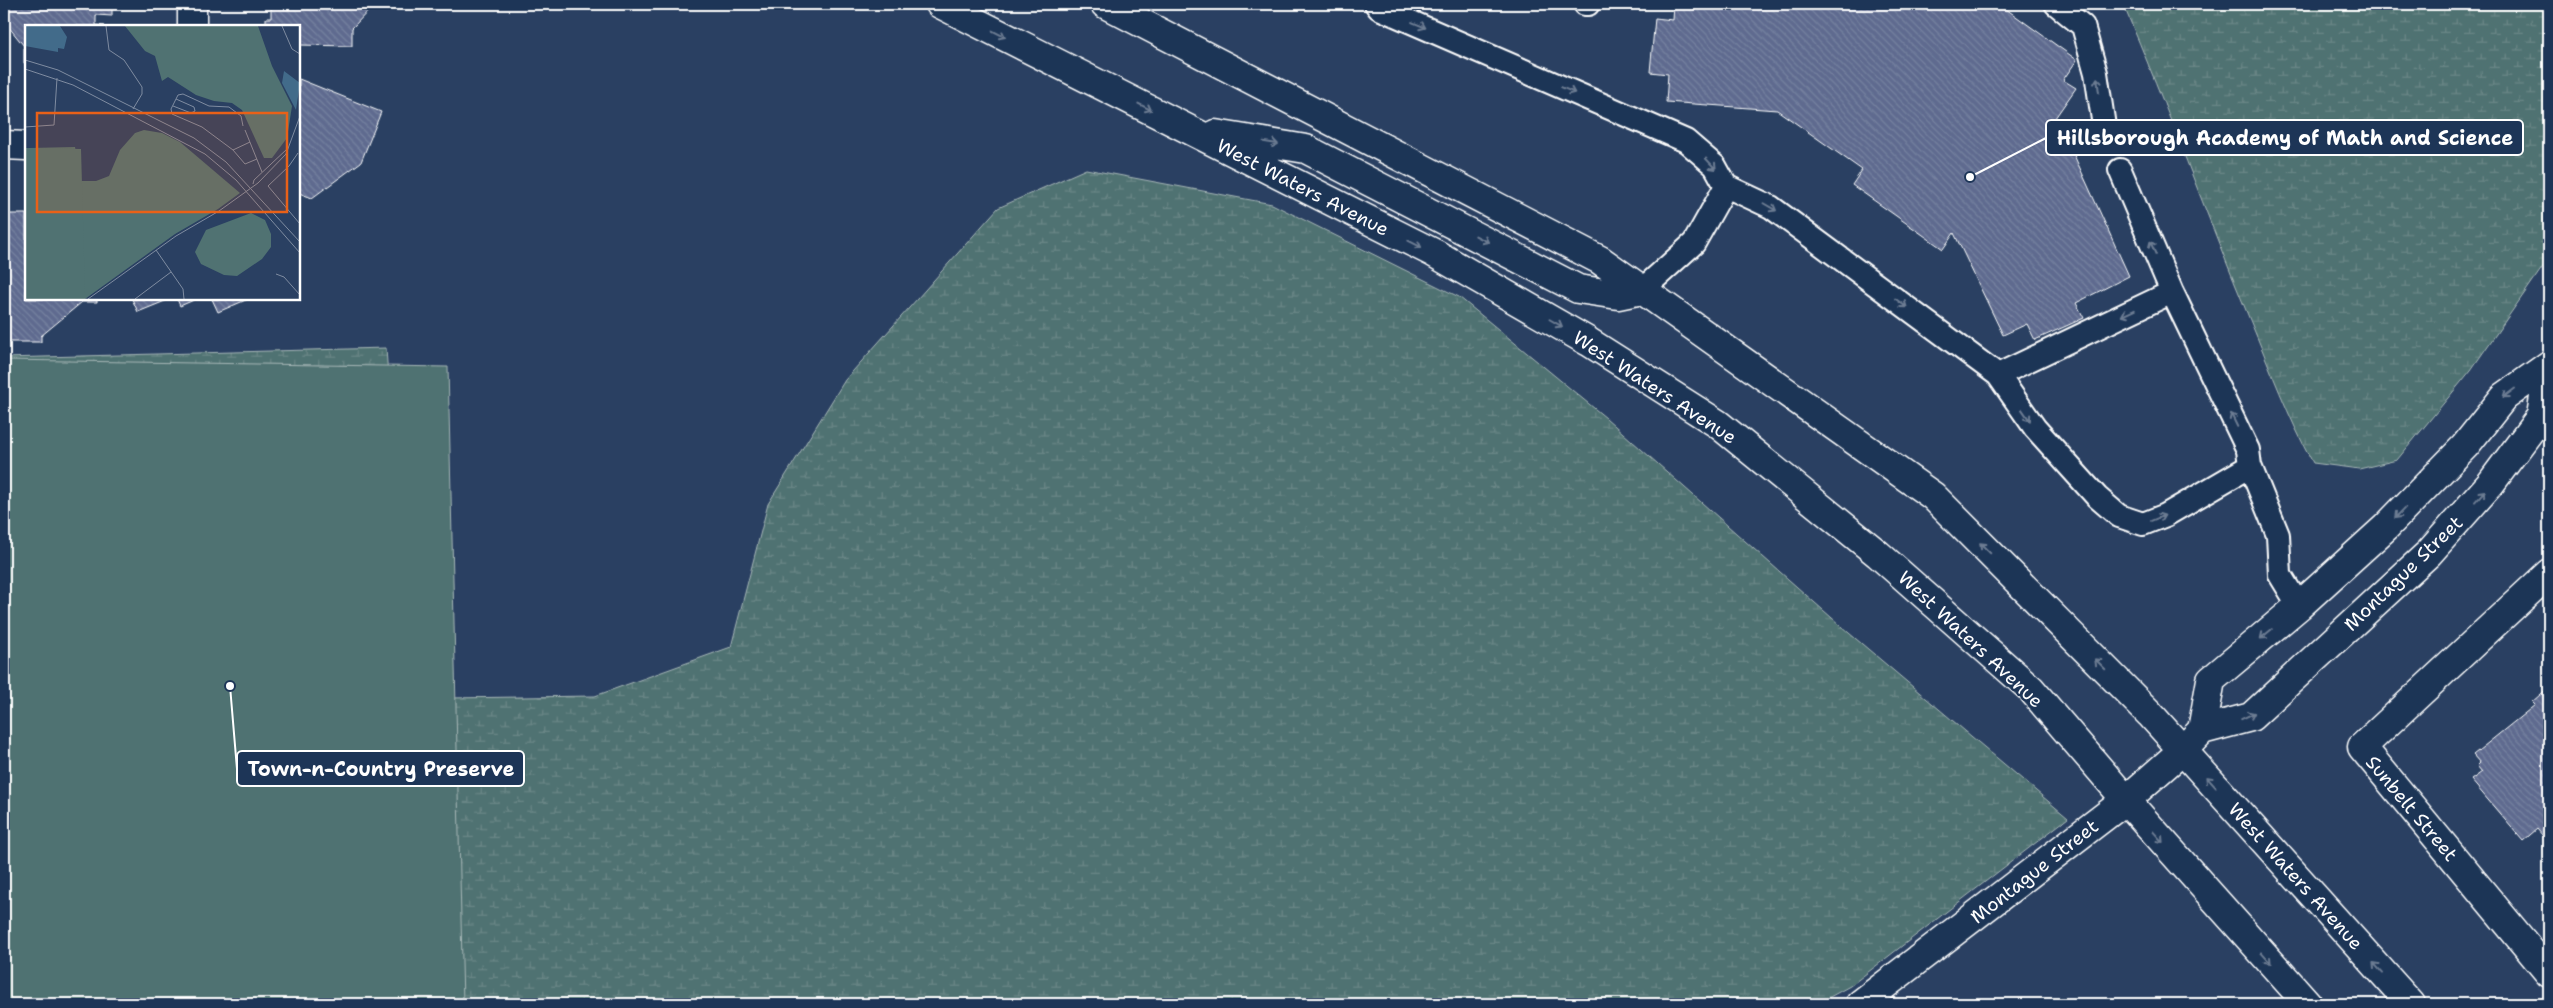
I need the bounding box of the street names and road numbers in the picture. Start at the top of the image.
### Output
street label: West Waters Avenue [1212,133,1393,242]
street label: West Waters Avenue [1568,325,1741,450]
street label: Montague Street [2339,510,2468,636]
street label: West Waters Avenue [1893,565,2049,713]
street label: Sunbelt Street [2360,750,2463,866]
street label: West Waters Avenue [2223,797,2369,955]
street label: Montague Street [1965,814,2103,929]

